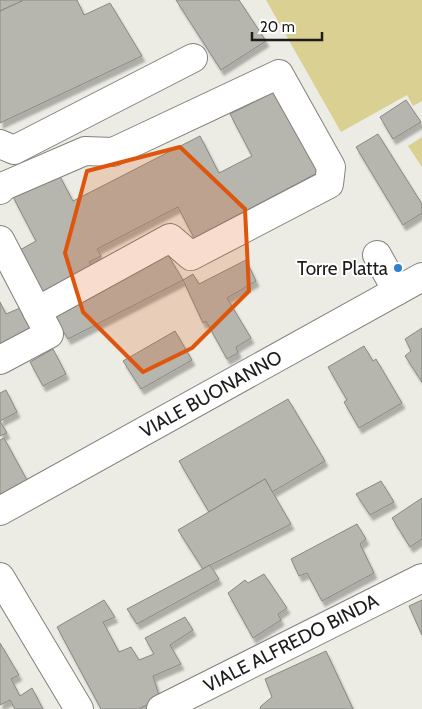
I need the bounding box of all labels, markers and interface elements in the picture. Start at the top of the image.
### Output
scale bar [252,10,322,42]
text: 20 m [260,18,295,36]
place label: Torre Platta [297,257,388,280]
marker: Torre Platta [392,262,404,274]
street label: VIALE BUONANNO [136,345,286,443]
street label: VIALE ALFREDO BINDA [200,589,383,697]

